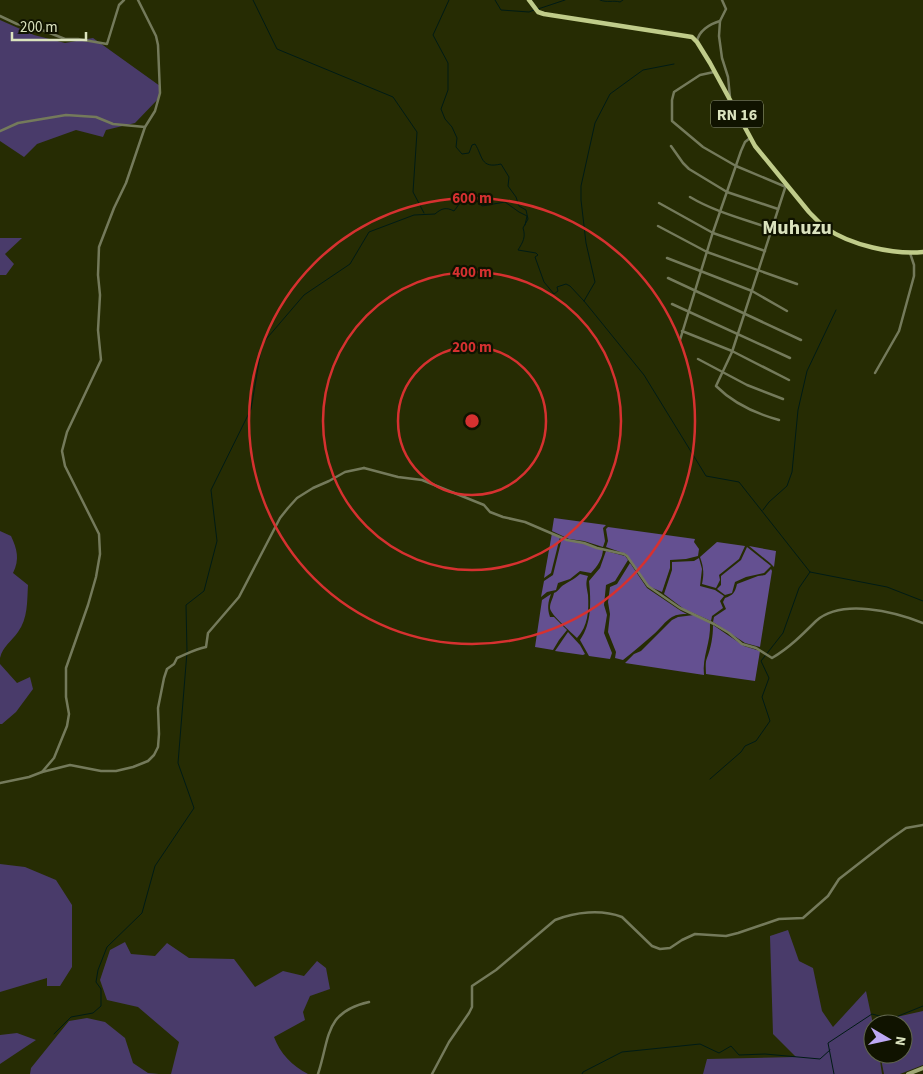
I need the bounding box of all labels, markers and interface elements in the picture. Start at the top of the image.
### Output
scale bar [12,10,86,42]
text: 200 m [20,17,58,38]
road number: RN 16 [711,100,763,128]
text: 600 m [452,188,492,209]
district label: Muhuzu [762,214,832,242]
text: 400 m [452,262,492,283]
text: 200 m [452,337,492,358]
centre of rings [463,412,481,430]
north arrow [863,1014,913,1064]
text: N [889,1035,910,1047]

